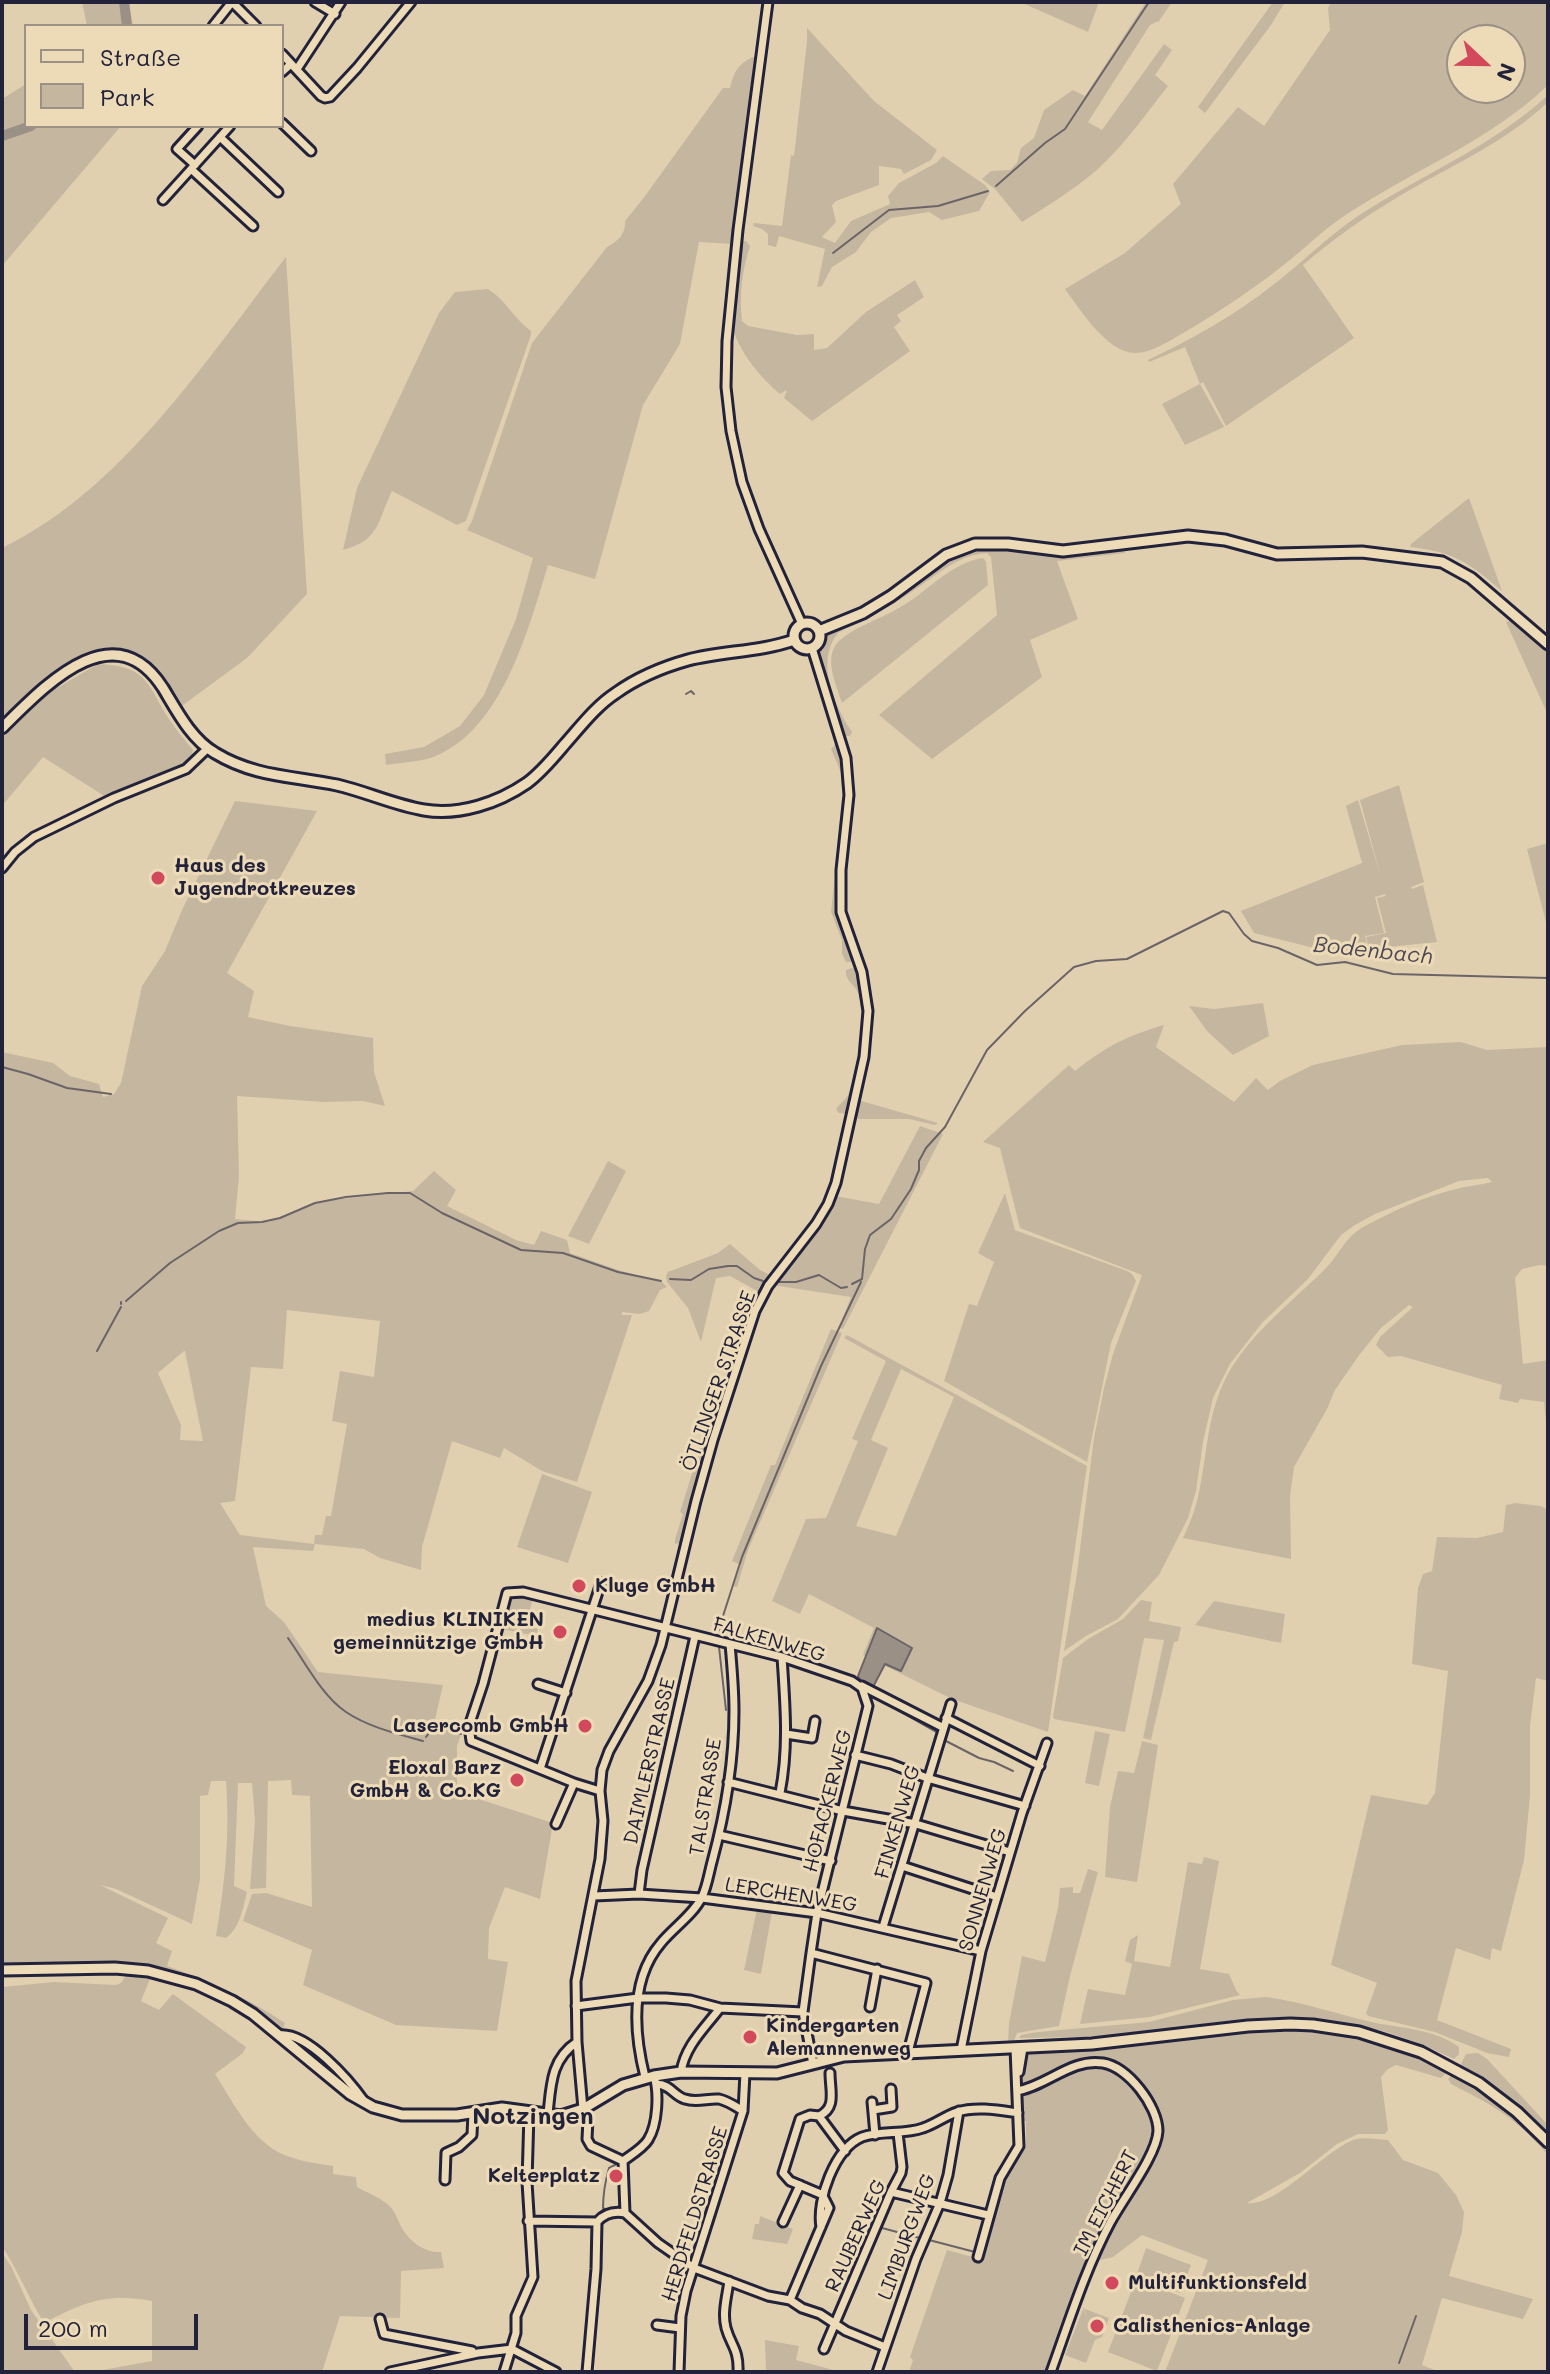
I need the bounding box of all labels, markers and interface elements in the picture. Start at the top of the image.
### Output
legend [24,24,284,128]
north arrow [1446,24,1526,104]
text: Straße [100,41,181,72]
text: N [1490,59,1523,86]
text: Park [100,81,154,112]
place label: Haus des Jugendrotkreuzes [174,854,356,901]
marker: Haus des Jugendrotkreuzes [149,869,167,887]
water label: Bodenbach [1312,932,1434,970]
street label: ÖTLINGER STRASSE [677,1287,761,1475]
place label: Kluge GmbH [595,1574,716,1598]
marker: Kluge GmbH [570,1577,588,1595]
place label: medius KLINIKEN gemeinnützige GmbH [333,1608,544,1655]
street label: FALKENWEG [710,1613,828,1667]
marker: medius KLINIKEN gemeinnützige GmbH [551,1623,569,1641]
street label: DAIMLERSTRASSE [619,1675,681,1847]
place label: Lasercomb GmbH [393,1714,569,1738]
marker: Lasercomb GmbH [576,1717,594,1735]
street label: HOFACKERWEG [799,1727,857,1875]
street label: TALSTRASSE [685,1737,727,1857]
place label: Eloxal Barz GmbH & Co.KG [350,1756,501,1803]
street label: FINKENWEG [870,1763,926,1881]
marker: Eloxal Barz GmbH & Co.KG [508,1771,526,1789]
street label: SONNENWEG [954,1826,1012,1954]
street label: LERCHENWEG [723,1873,859,1917]
place label: Kindergarten Alemannenweg [766,2014,911,2061]
marker: Kindergarten Alemannenweg [741,2028,759,2046]
district label: Notzingen [472,2103,594,2131]
street label: HERDFELDSTRASSE [657,2123,733,2305]
street label: IM EICHERT [1069,2146,1143,2260]
place label: Kelterplatz [488,2164,600,2188]
marker: Kelterplatz [607,2167,625,2185]
street label: LIMBURGWEG [873,2171,941,2303]
street label: RAUBERWEG [821,2176,891,2296]
place label: Multifunktionsfeld [1128,2271,1307,2295]
marker: Multifunktionsfeld [1103,2274,1121,2292]
scale bar [28,2298,202,2348]
text: 200 m [38,2312,108,2343]
place label: Calisthenics-Anlage [1113,2314,1310,2338]
marker: Calisthenics-Anlage [1088,2317,1106,2335]

